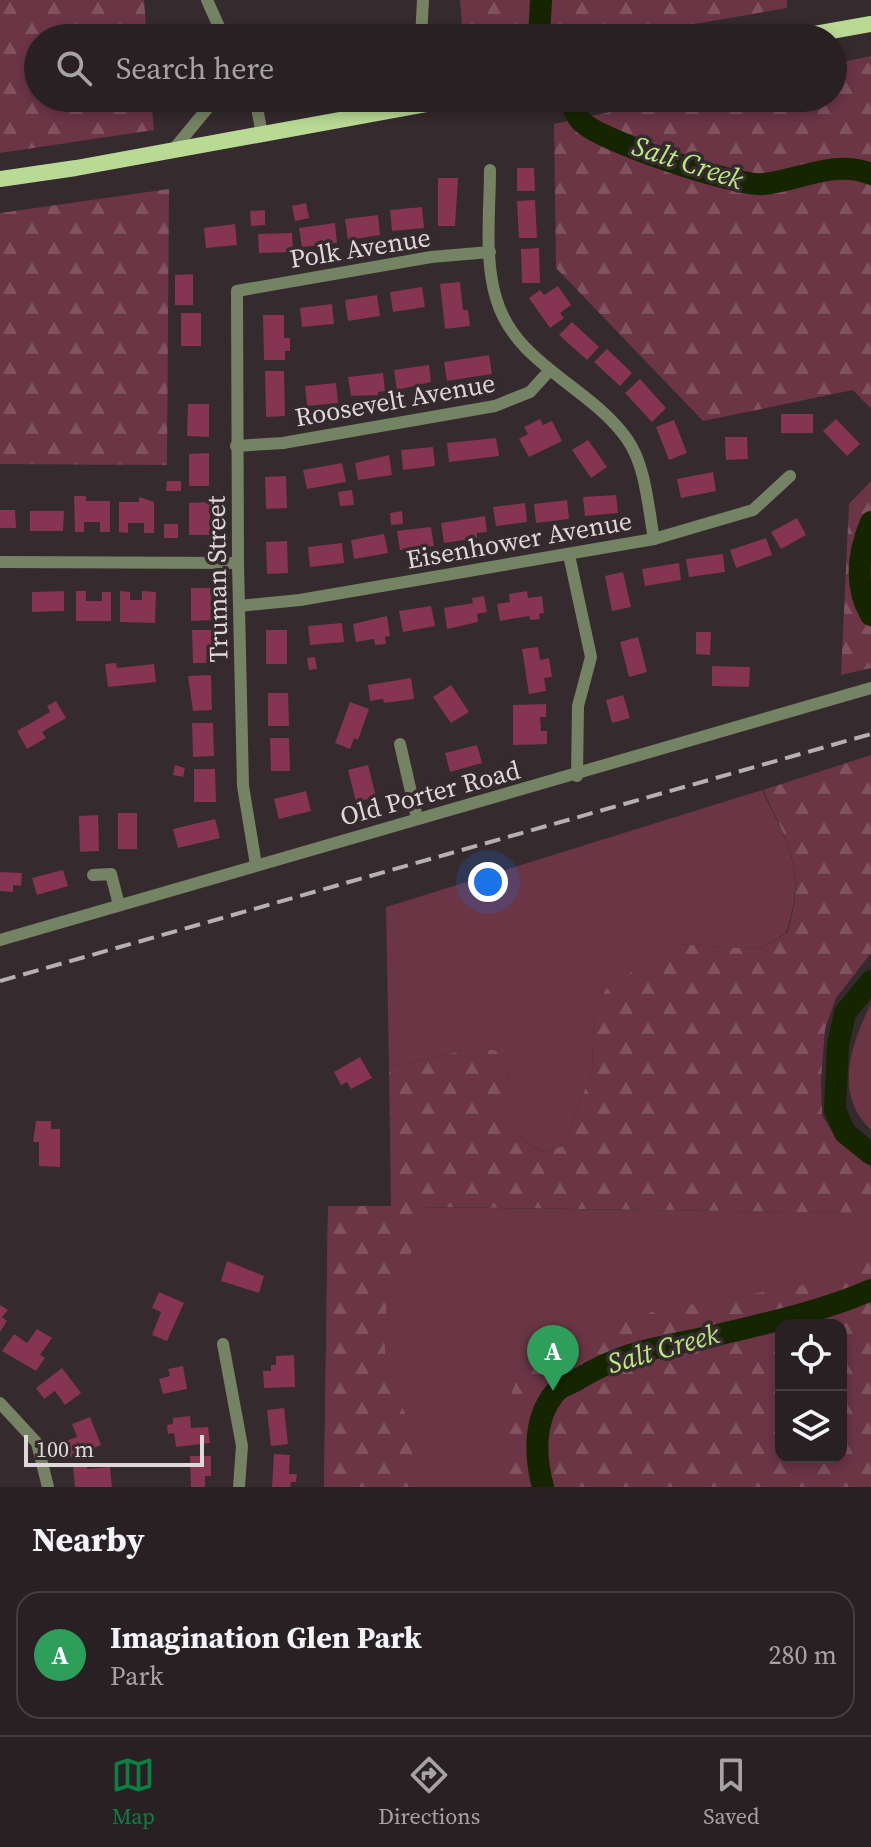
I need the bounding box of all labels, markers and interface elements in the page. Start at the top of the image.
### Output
search box [24,24,847,112]
icon: search [52,46,96,90]
text: Search here [116,48,274,89]
water label: Salt Creek [628,126,749,198]
street label: Polk Avenue [287,219,433,277]
street label: Roosevelt Avenue [292,365,498,435]
street label: Truman Street [198,495,236,663]
street label: Eisenhower Avenue [403,502,635,578]
street label: Old Porter Road [336,752,524,834]
your location [468,862,508,902]
water label: Salt Creek [603,1314,724,1382]
map controls [775,1319,847,1463]
button: locate [775,1319,847,1391]
pin: A [527,1325,579,1391]
button: layers [775,1391,847,1463]
scale bar [24,1431,204,1467]
text: 100 m [36,1434,94,1464]
text: Nearby [32,1516,145,1562]
text: Imagination Glen Park [110,1617,422,1658]
text: A [51,1637,69,1673]
text: 280 m [769,1637,837,1673]
text: Park [110,1658,163,1694]
tab: Map [111,1753,155,1831]
tab: Directions [378,1753,480,1831]
tab: Saved [703,1753,760,1831]

